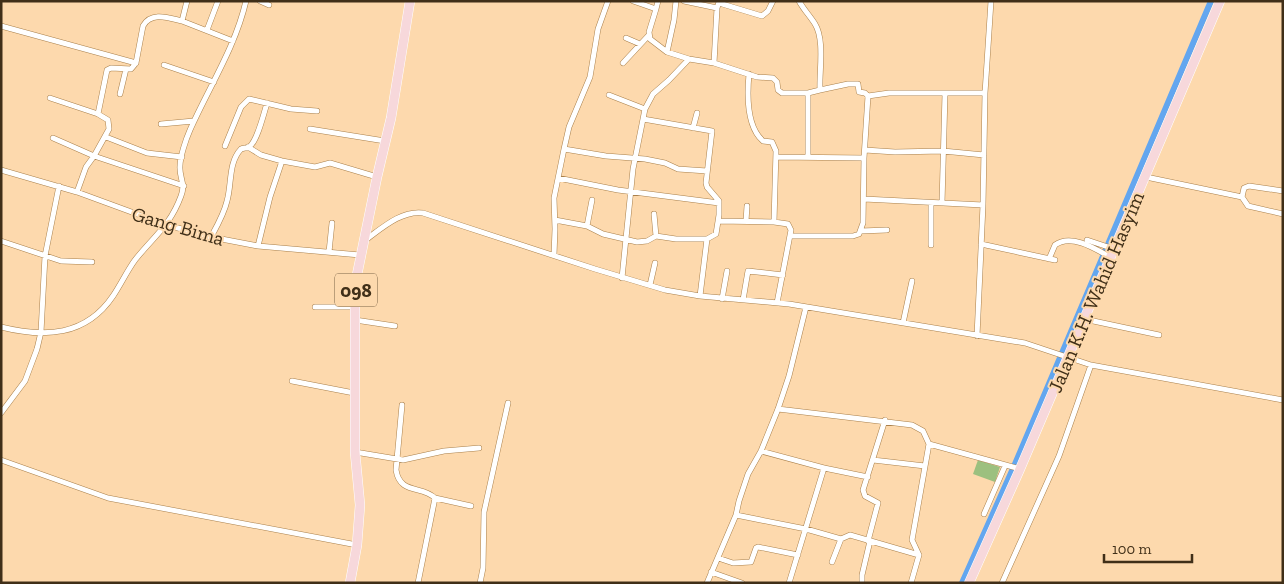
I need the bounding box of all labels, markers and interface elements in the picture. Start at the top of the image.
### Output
street label: Jalan K.H. Wahid Hasyim [1043,187,1149,396]
street label: Gang Bima [129,201,227,251]
road number: 098 [335,274,377,306]
scale bar [1104,532,1192,564]
text: 100 m [1112,540,1151,558]

